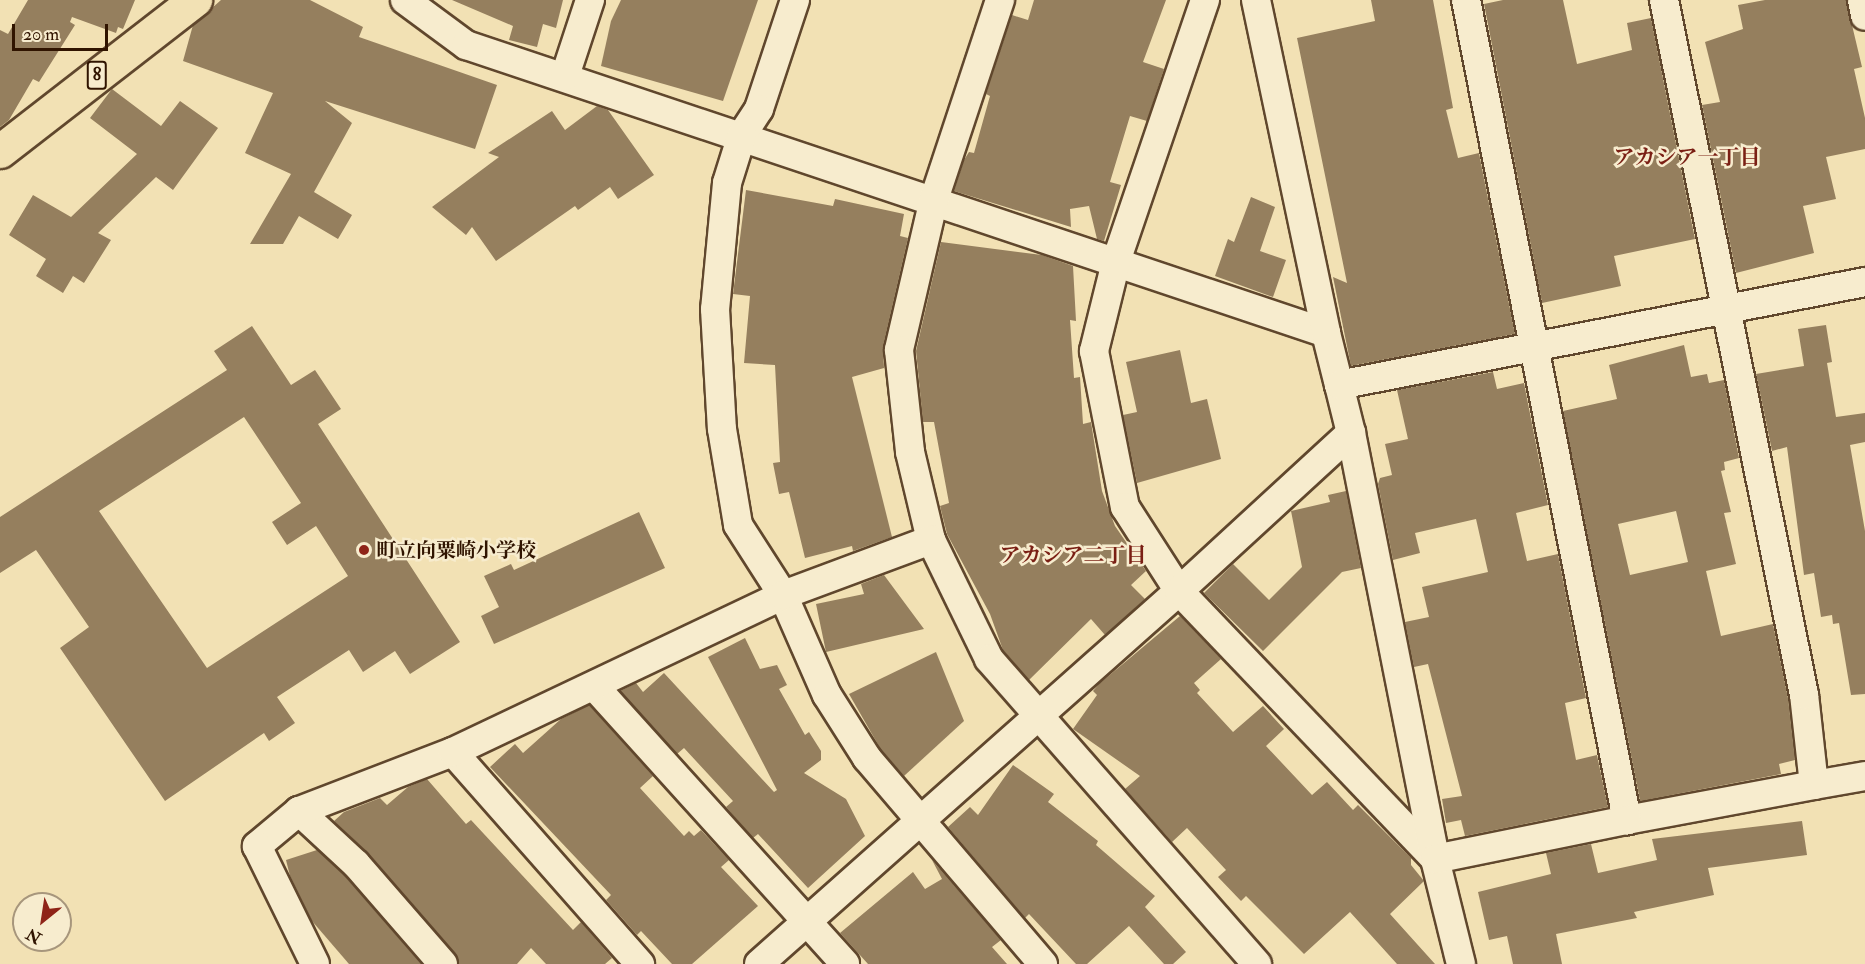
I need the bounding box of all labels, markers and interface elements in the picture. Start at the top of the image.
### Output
scale bar [15,12,111,50]
text: 20 m [23,23,59,46]
road number: 8 [86,60,108,90]
district label: アカシア一丁目 [1614,145,1760,171]
place label: 町立向粟崎小学校 [376,538,536,562]
marker: 町立向粟崎小学校 [357,543,371,557]
district label: アカシア二丁目 [1000,543,1146,569]
north arrow [12,892,72,952]
text: N [23,924,45,948]

